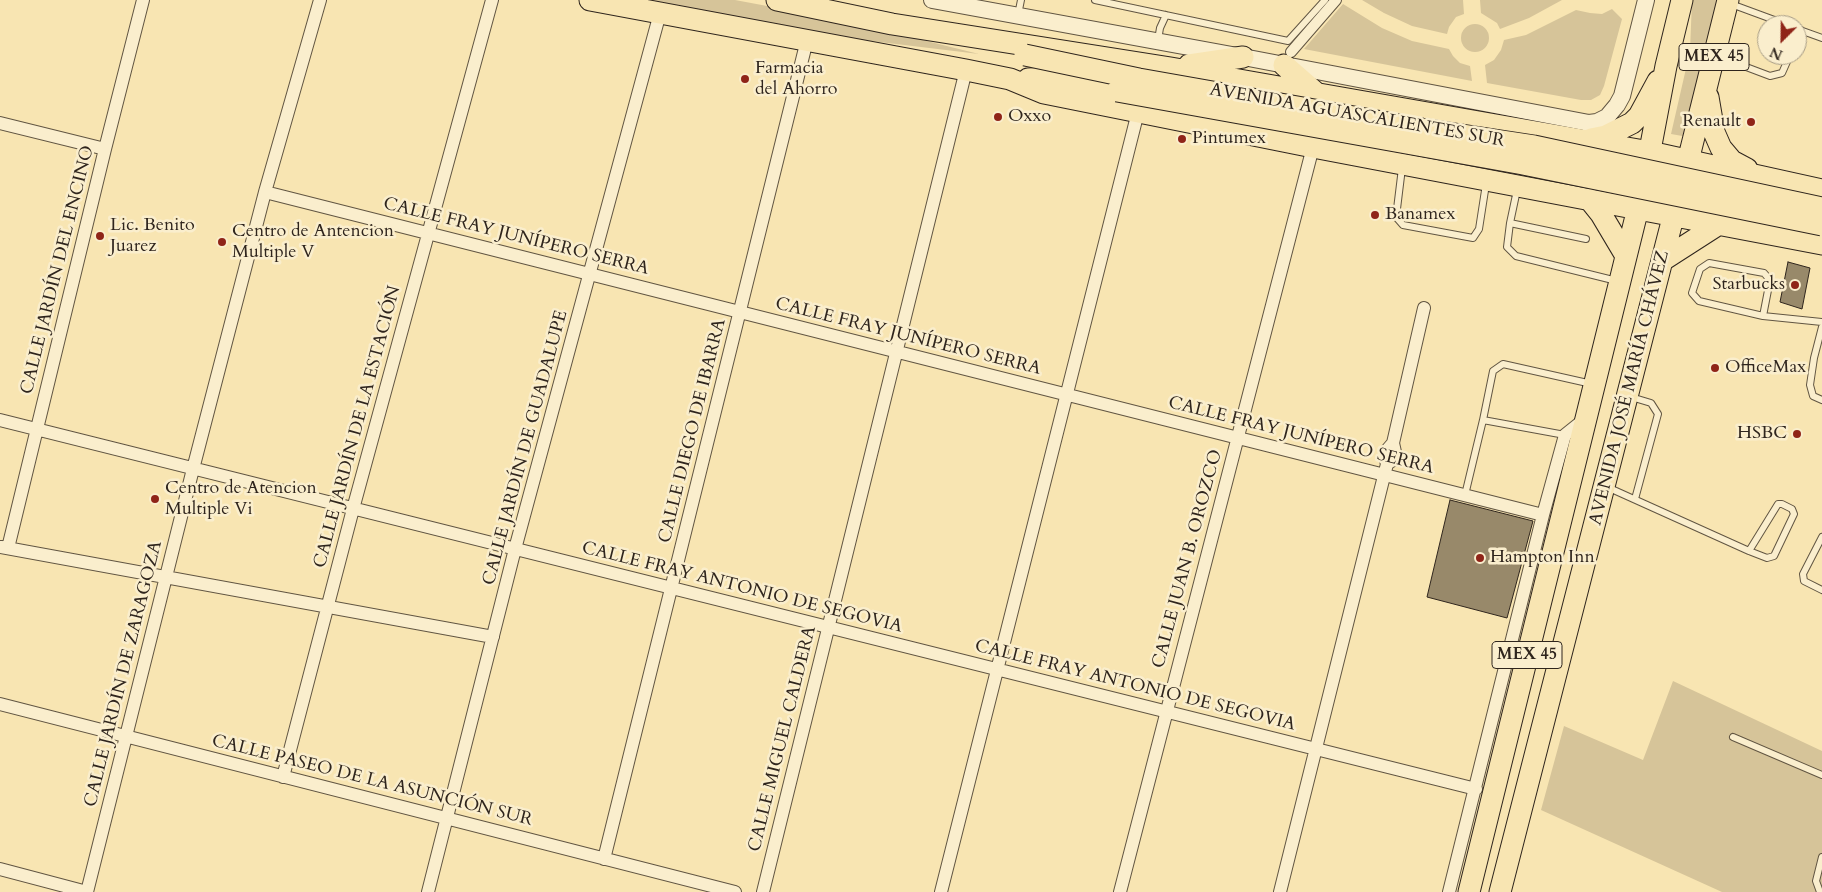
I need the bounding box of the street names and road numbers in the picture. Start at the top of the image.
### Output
road number: MEX 45 [1679,44,1749,70]
street label: AVENIDA AGUASCALIENTES SUR [1208,79,1506,153]
street label: CALLE JARDÍN DEL ENCINO [17,144,99,396]
street label: CALLE FRAY JUNÍPERO SERRA [381,194,651,280]
street label: AVENIDA JOSÉ MARÍA CHÁVEZ [1585,248,1675,528]
street label: CALLE JARDÍN DE LA ESTACIÓN [310,284,406,570]
street label: CALLE FRAY JUNÍPERO SERRA [773,294,1043,380]
street label: CALLE JARDÍN DE GUADALUPE [479,308,573,588]
street label: CALLE DIEGO DE IBARRA [655,317,731,545]
street label: CALLE FRAY JUNÍPERO SERRA [1166,393,1436,479]
street label: CALLE JUAN B. OROZCO [1148,447,1228,671]
street label: CALLE FRAY ANTONIO DE SEGOVIA [580,538,904,638]
street label: CALLE JARDÍN DE ZARAGOZA [80,539,168,809]
street label: CALLE MIGUEL CALDERA [745,624,821,854]
street label: CALLE FRAY ANTONIO DE SEGOVIA [973,636,1297,736]
road number: MEX 45 [1492,642,1562,668]
street label: CALLE PASEO DE LA ASUNCIÓN SUR [210,731,534,831]

